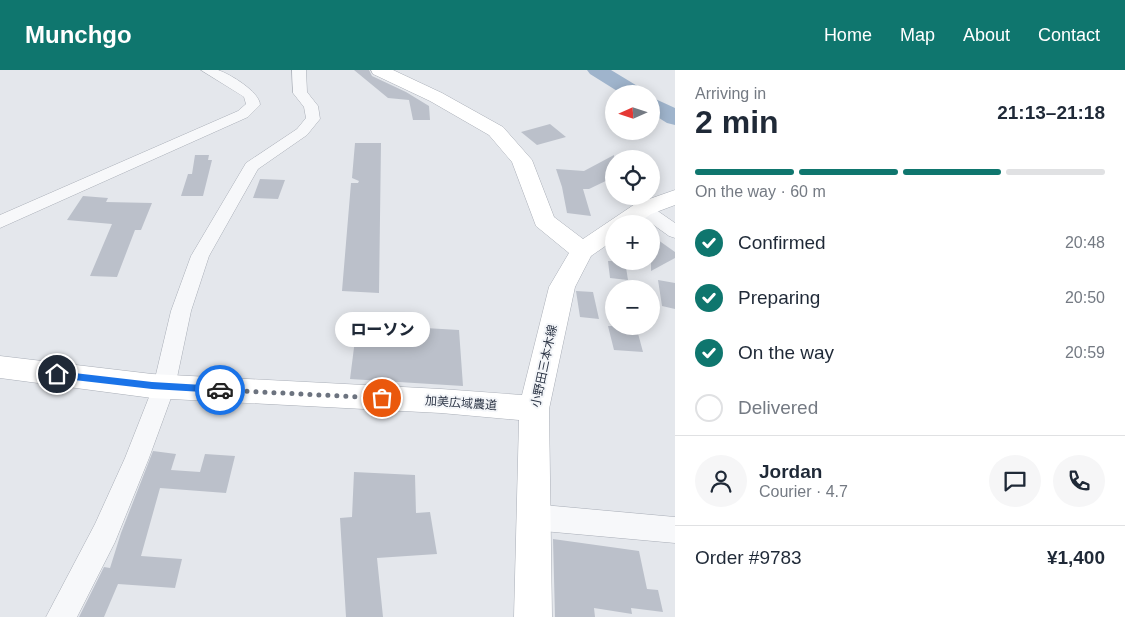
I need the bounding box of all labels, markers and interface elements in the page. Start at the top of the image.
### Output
text: Munchgo [25,21,132,48]
text: Home [824,25,872,45]
text: Map [900,25,935,45]
text: About [963,25,1010,45]
text: Contact [1038,25,1100,45]
north arrow [605,85,660,140]
map controls [605,85,660,335]
text: Arriving in [695,85,766,102]
text: 21:13–21:18 [997,102,1105,123]
text: 2 min [695,104,779,140]
button: locate [605,150,660,205]
text: On the way · 60 m [695,183,826,200]
button: + [605,215,660,270]
icon: check [695,229,723,257]
text: Confirmed [738,232,826,253]
text: 20:48 [1065,234,1105,251]
button: − [605,280,660,335]
icon: check [695,284,723,312]
text: Preparing [738,287,820,308]
text: 20:50 [1065,289,1105,306]
callout: ローソン [334,313,430,348]
text: ローソン [350,321,415,338]
street label: 小野田三本木線 [528,323,560,409]
icon: check [695,339,723,367]
text: On the way [738,342,834,363]
text: 20:59 [1065,344,1105,361]
pin [36,353,78,395]
icon: home [43,360,71,388]
courier [195,365,245,415]
icon: car [206,376,234,404]
pin [361,377,403,419]
icon: bag [368,384,396,412]
street label: 加美広域農道 [425,394,497,412]
text: Delivered [738,397,818,418]
button: person [695,455,747,507]
button: chat [989,455,1041,507]
button: phone [1053,455,1105,507]
text: Jordan [759,461,822,482]
text: Courier · 4.7 [759,483,848,500]
text: Order #9783 [695,547,802,568]
text: ¥1,400 [1047,547,1105,568]

